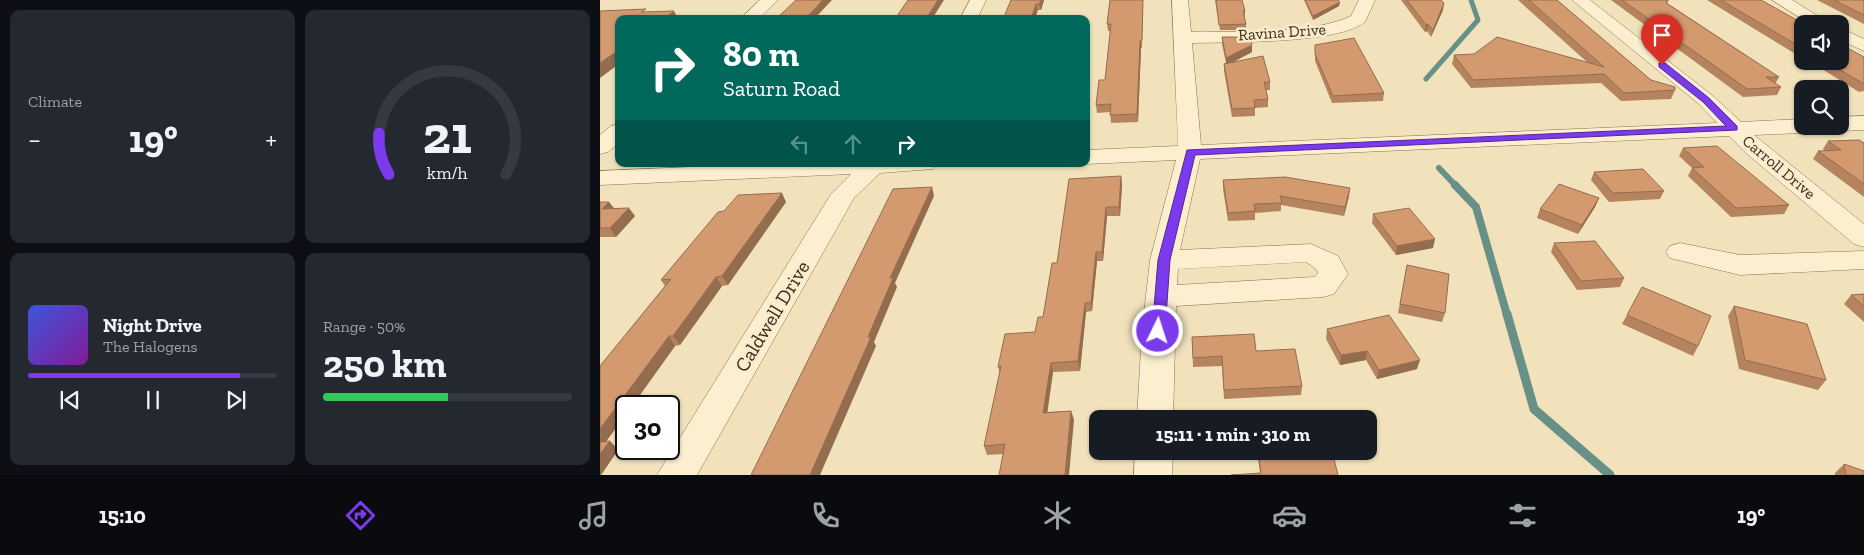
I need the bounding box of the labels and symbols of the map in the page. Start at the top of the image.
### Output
pin [1641,14,1683,65]
street label: Ravina Drive [1237,19,1327,45]
street label: Carroll Drive [1739,131,1819,203]
street label: Caldwell Drive [729,256,815,376]
position arrow [1131,304,1183,356]
speed limit sign: 30 [615,395,680,460]

